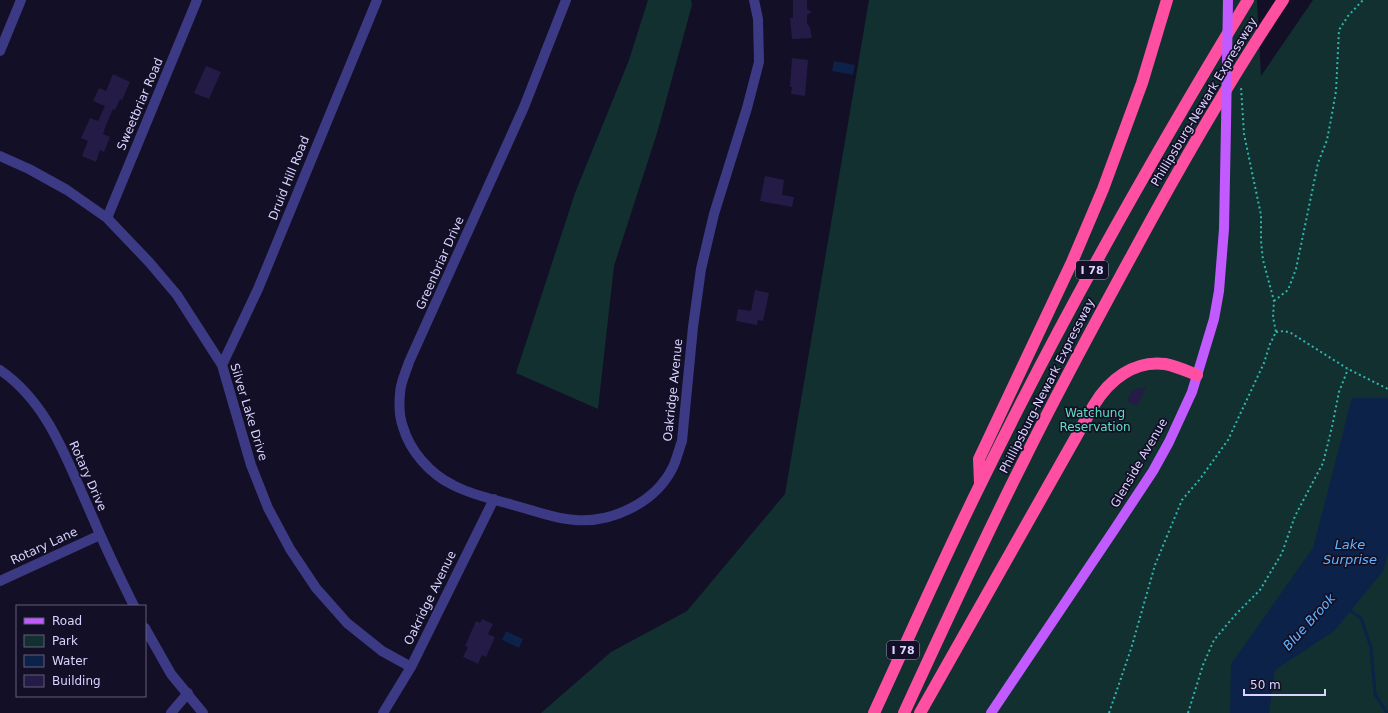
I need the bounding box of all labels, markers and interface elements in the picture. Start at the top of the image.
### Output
street label: Phillipsburg-Newark Expressway [1148,15,1260,189]
street label: Sweetbriar Road [114,56,166,152]
street label: Druid Hill Road [266,134,312,222]
street label: Greenbriar Drive [413,214,467,312]
road number: I 78 [1076,261,1108,279]
street label: Phillipsburg-Newark Expressway [997,296,1097,476]
street label: Oakridge Avenue [661,338,685,442]
street label: Silver Lake Drive [227,362,271,462]
park label: Watchung Reservation [1059,406,1131,434]
street label: Glenside Avenue [1108,416,1170,510]
street label: Rotary Drive [66,439,110,513]
street label: Rotary Lane [8,524,80,568]
water label: Lake Surprise [1323,537,1377,567]
street label: Oakridge Avenue [401,549,459,647]
water label: Blue Brook [1280,590,1339,653]
legend [16,605,146,697]
text: Road [52,614,82,628]
text: Park [52,634,78,648]
road number: I 78 [887,641,919,659]
text: Water [52,654,88,668]
scale bar [1244,671,1325,697]
text: Building [52,674,101,688]
text: 50 m [1250,678,1281,692]

